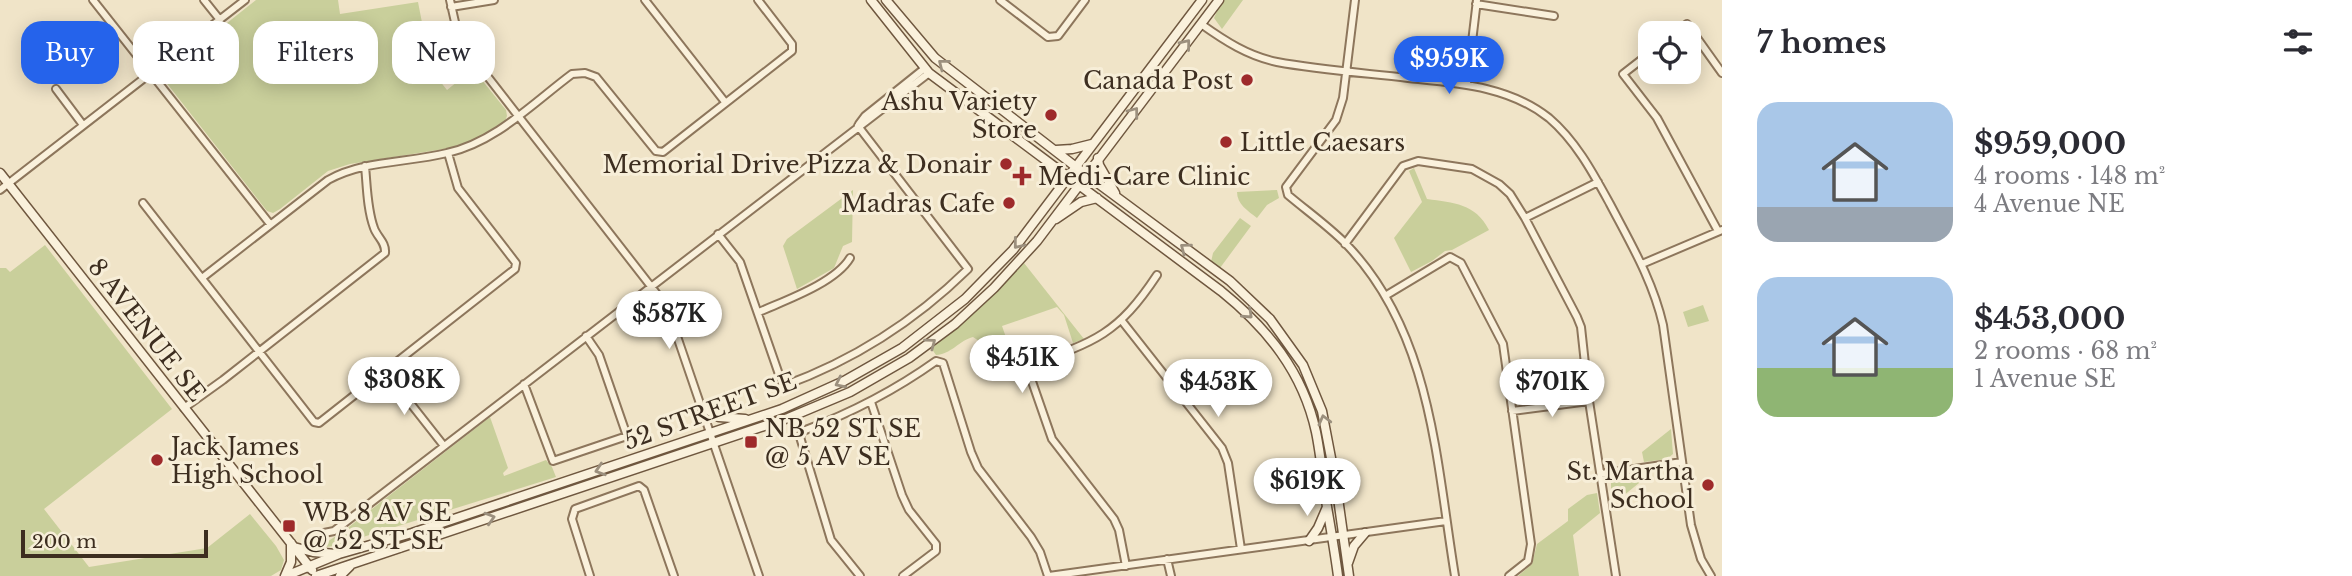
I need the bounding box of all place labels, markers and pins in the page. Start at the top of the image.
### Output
pin: $959K [1400,36,1498,96]
place label: Canada Post [1083,66,1233,95]
marker: Canada Post [1239,72,1255,88]
place label: Ashu Variety Store [880,87,1038,144]
marker: Ashu Variety Store [1043,107,1059,123]
place label: Little Caesars [1240,128,1405,157]
marker: Little Caesars [1218,134,1234,150]
place label: Memorial Drive Pizza & Donair [602,150,993,179]
marker: Memorial Drive Pizza & Donair [998,156,1014,172]
place label: Medi-Care Clinic [1038,162,1250,191]
marker: Medi-Care Clinic [1012,166,1032,186]
place label: Madras Cafe [841,189,995,218]
marker: Madras Cafe [1001,195,1017,211]
pin: $587K [620,292,718,351]
pin: $451K [973,336,1071,395]
pin: $308K [355,358,453,417]
pin: $453K [1169,360,1267,419]
pin: $701K [1503,360,1601,419]
place label: NB 52 ST SE @ 5 AV SE [765,414,921,471]
place label: Jack James High School [168,432,323,489]
marker: NB 52 ST SE @ 5 AV SE [743,434,759,450]
marker: Jack James High School [149,452,165,468]
place label: St. Martha School [1567,457,1695,514]
pin: $619K [1258,458,1356,518]
marker: St. Martha School [1700,477,1716,493]
place label: WB 8 AV SE @ 52 ST SE [302,498,451,555]
marker: WB 8 AV SE @ 52 ST SE [281,518,297,534]

